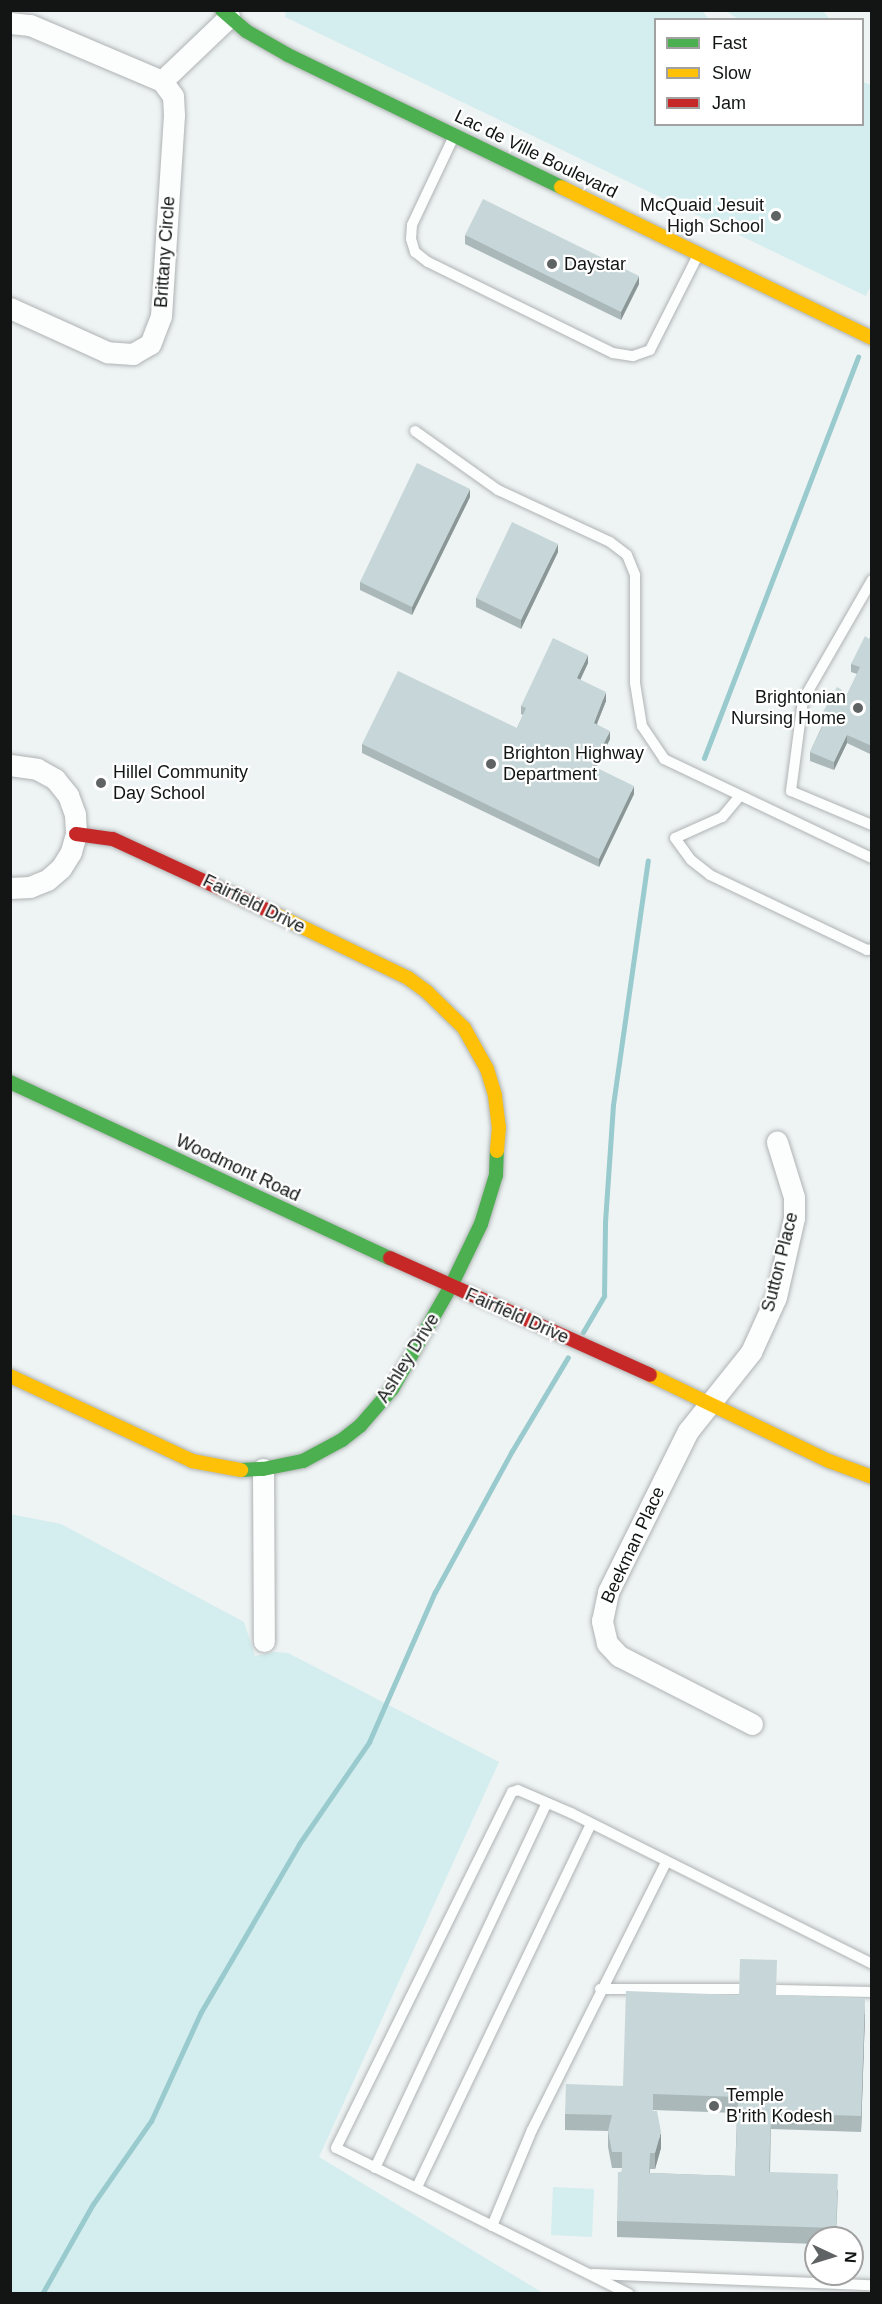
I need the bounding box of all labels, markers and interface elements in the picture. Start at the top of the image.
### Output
legend [654,18,864,126]
text: Fast [712,33,747,53]
text: Slow [712,63,751,83]
text: Jam [712,93,746,113]
street label: Lac de Ville Boulevard [451,105,621,203]
street label: Brittany Circle [150,195,180,309]
place label: McQuaid Jesuit High School [640,195,764,238]
marker: McQuaid Jesuit High School [769,209,783,223]
place label: Daystar [564,253,626,275]
marker: Daystar [545,257,559,271]
place label: Brightonian Nursing Home [731,687,846,730]
marker: Brightonian Nursing Home [851,701,865,715]
place label: Brighton Highway Department [503,743,644,786]
marker: Brighton Highway Department [484,757,498,771]
place label: Hillel Community Day School [113,762,248,804]
marker: Hillel Community Day School [94,776,108,790]
street label: Fairfield Drive [199,870,309,938]
street label: Woodmont Road [172,1130,304,1206]
street label: Sutton Place [757,1210,803,1314]
street label: Fairfield Drive [462,1284,572,1348]
street label: Ashley Drive [372,1309,444,1407]
street label: Beekman Place [597,1483,669,1607]
place label: Temple B'rith Kodesh [726,2085,832,2128]
marker: Temple B'rith Kodesh [707,2099,721,2113]
north arrow [804,2226,864,2286]
text: N [842,2251,859,2264]

